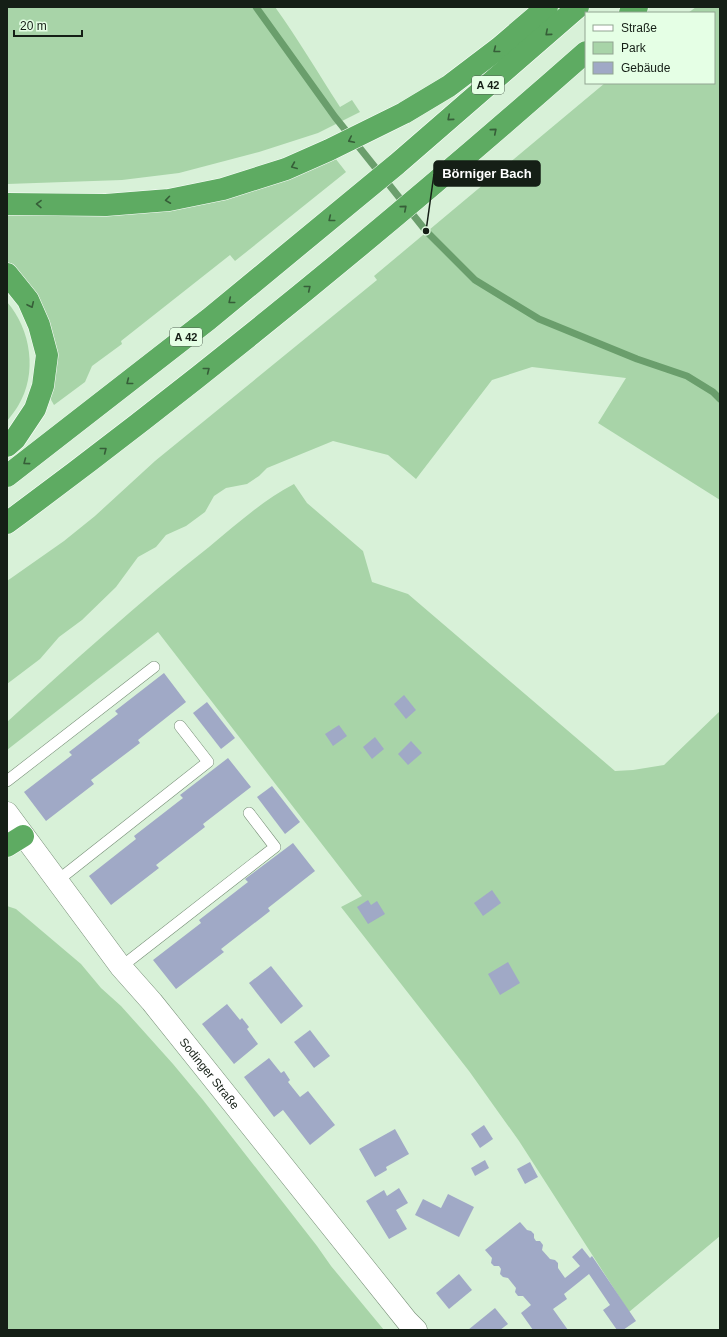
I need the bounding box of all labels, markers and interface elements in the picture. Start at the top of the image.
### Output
scale bar [14,12,82,38]
legend [585,12,715,84]
text: 20 m [20,19,47,33]
text: Straße [621,21,657,35]
one-way arrow [546,28,553,35]
text: Park [621,41,647,55]
one-way arrow [493,46,500,53]
text: Gebäude [621,61,671,75]
road number: A 42 [472,76,504,94]
one-way arrow [447,113,455,120]
one-way arrow [490,129,497,136]
one-way arrow [348,135,355,142]
one-way arrow [290,161,297,169]
callout: Börniger Bach [434,161,540,186]
text: Börniger Bach [442,166,532,181]
one-way arrow [165,195,172,204]
one-way arrow [36,200,42,208]
one-way arrow [399,206,407,213]
one-way arrow [328,214,335,221]
one-way arrow [303,286,310,293]
one-way arrow [228,297,235,304]
one-way arrow [26,301,34,308]
road number: A 42 [170,328,202,346]
one-way arrow [203,368,210,375]
one-way arrow [126,377,133,384]
one-way arrow [100,448,107,455]
one-way arrow [23,457,30,464]
street label: Sodinger Straße [176,1035,242,1112]

